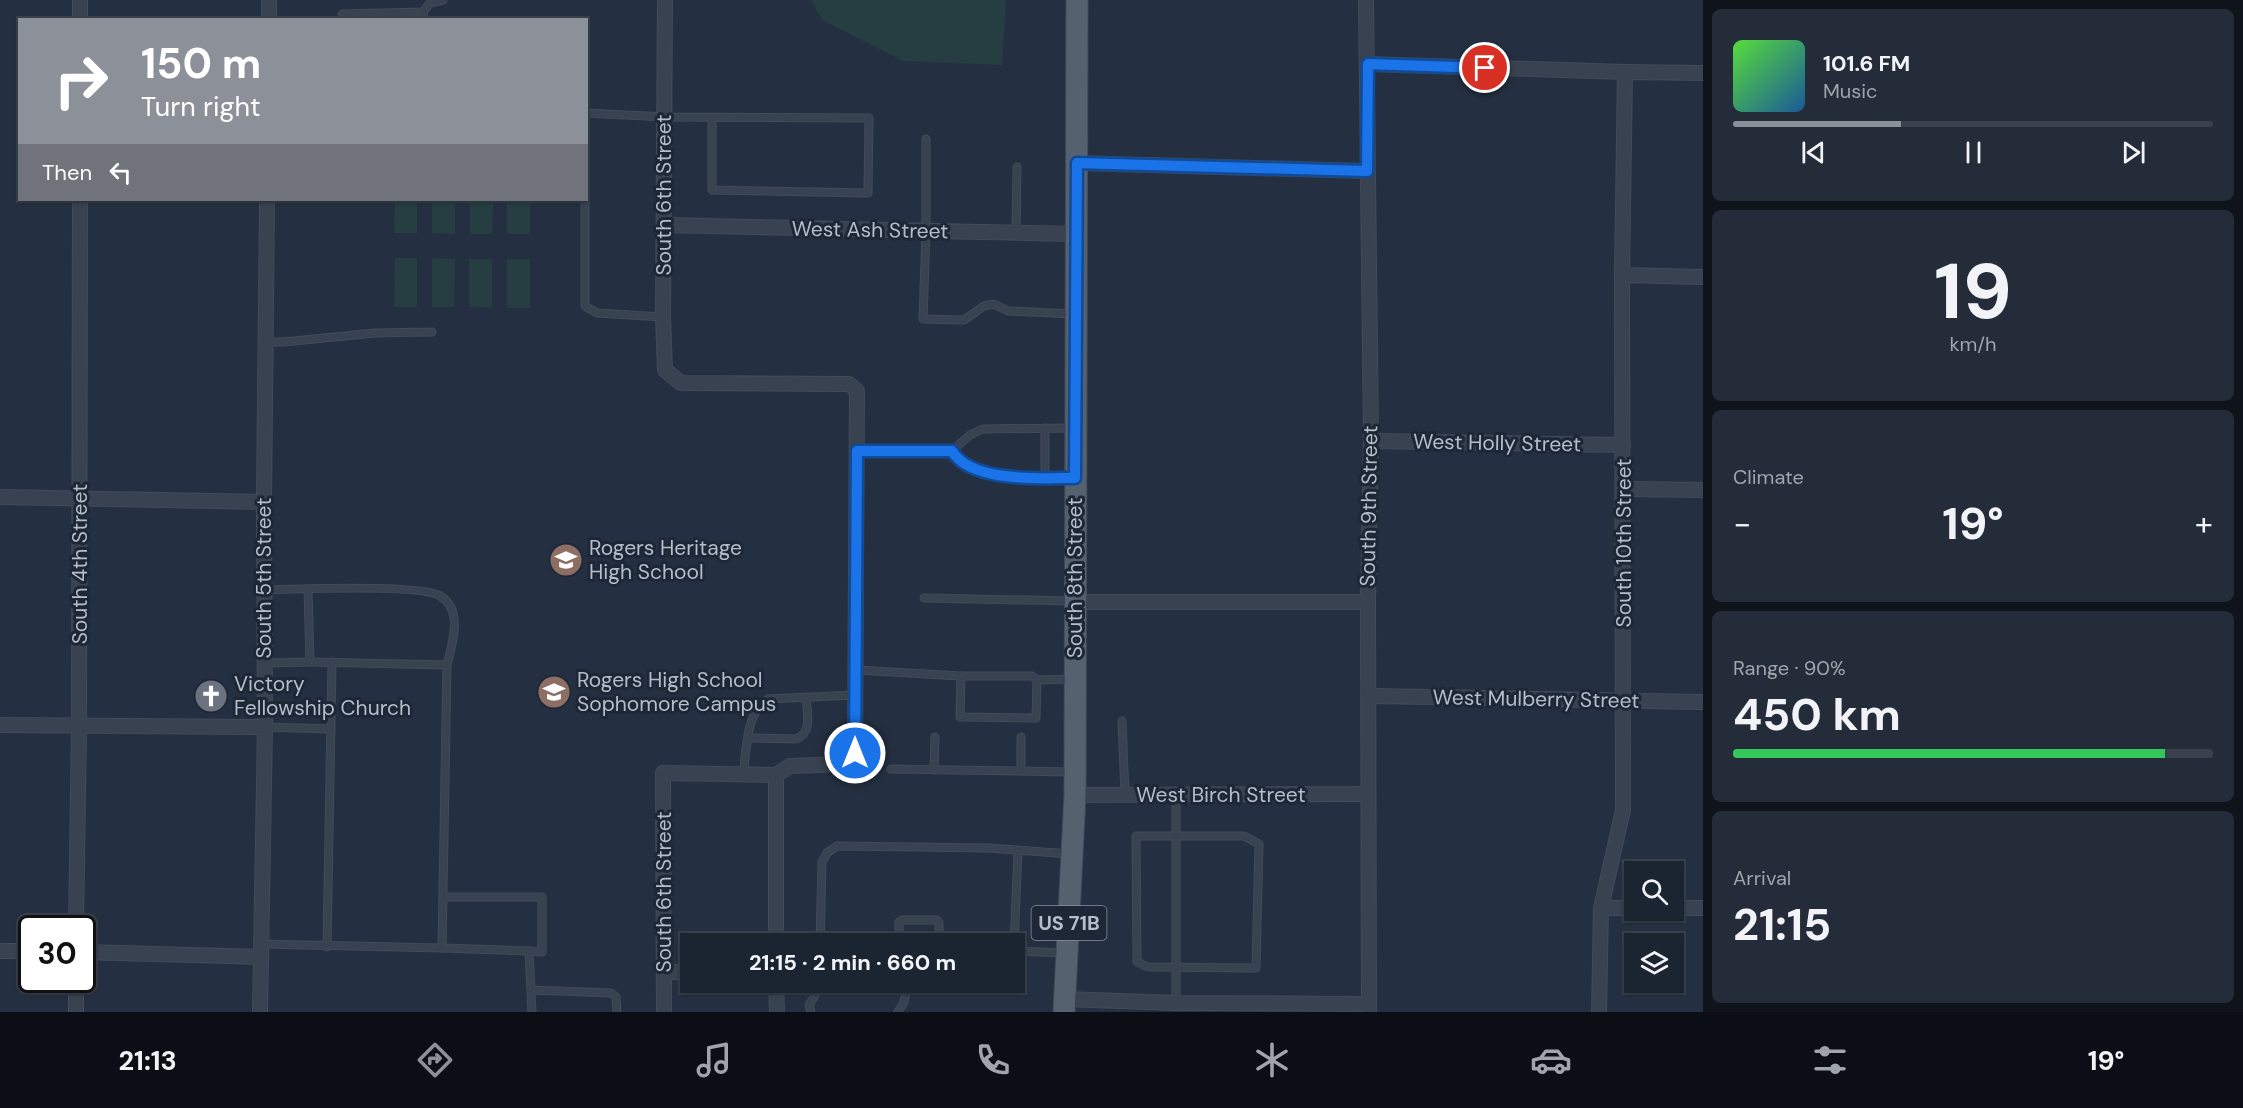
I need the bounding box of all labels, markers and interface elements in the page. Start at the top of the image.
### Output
text: 150 m [141,36,261,91]
icon: right [42,42,120,120]
pin [1459,42,1510,93]
text: 101.6 FM [1823,49,1910,78]
icon: arrive [1468,51,1501,84]
text: Music [1823,78,1878,104]
text: Turn right [141,89,261,124]
street label: South 6th Street [650,114,678,276]
icon: previous [1797,136,1830,169]
icon: pause [1957,136,1990,169]
icon: next [2117,136,2150,169]
icon: left [104,156,137,189]
text: Then [42,158,92,187]
street label: West Ash Street [791,215,949,245]
text: 19 [1934,241,2012,342]
text: km/h [1949,331,1997,357]
street label: South 9th Street [1354,425,1384,587]
street label: West Holly Street [1413,428,1581,458]
street label: South 10th Street [1610,459,1638,627]
text: Climate [1733,464,1804,490]
street label: South 4th Street [66,484,94,644]
text: 19° [1942,494,2004,553]
street label: South 5th Street [250,498,278,658]
street label: South 8th Street [1061,498,1089,658]
text: − [1733,502,1751,545]
text: + [2195,502,2213,545]
place label: Rogers Heritage High School [589,534,742,586]
school or university icon: Rogers Heritage High School [548,542,584,578]
text: Range · 90% [1733,655,1846,681]
place label: Rogers High School Sophomore Campus [577,666,776,718]
place label: Victory Fellowship Church [234,670,411,722]
school or university icon: Rogers High School Sophomore Campus [536,674,572,710]
church icon: Victory Fellowship Church [193,678,229,714]
street label: West Mulberry Street [1432,683,1640,715]
text: 450 km [1733,685,1901,744]
position arrow [823,721,887,785]
street label: West Birch Street [1136,781,1306,809]
street label: South 6th Street [650,811,678,973]
map controls [1624,861,1684,993]
button: search [1624,861,1684,921]
text: Arrival [1733,865,1791,891]
text: 21:15 [1733,895,1831,954]
road number: US 71B [1032,906,1106,940]
speed limit sign: 30 [18,915,96,993]
button: layers [1624,933,1684,993]
text: 21:15 · 2 min · 660 m [749,948,956,977]
icon: directions [414,1039,456,1081]
icon: music [693,1039,735,1081]
icon: phone [972,1039,1014,1081]
icon: climate [1251,1039,1293,1081]
icon: car [1530,1039,1572,1081]
icon: filters [1809,1039,1851,1081]
text: 21:13 [118,1043,177,1078]
text: 19° [2088,1043,2124,1078]

